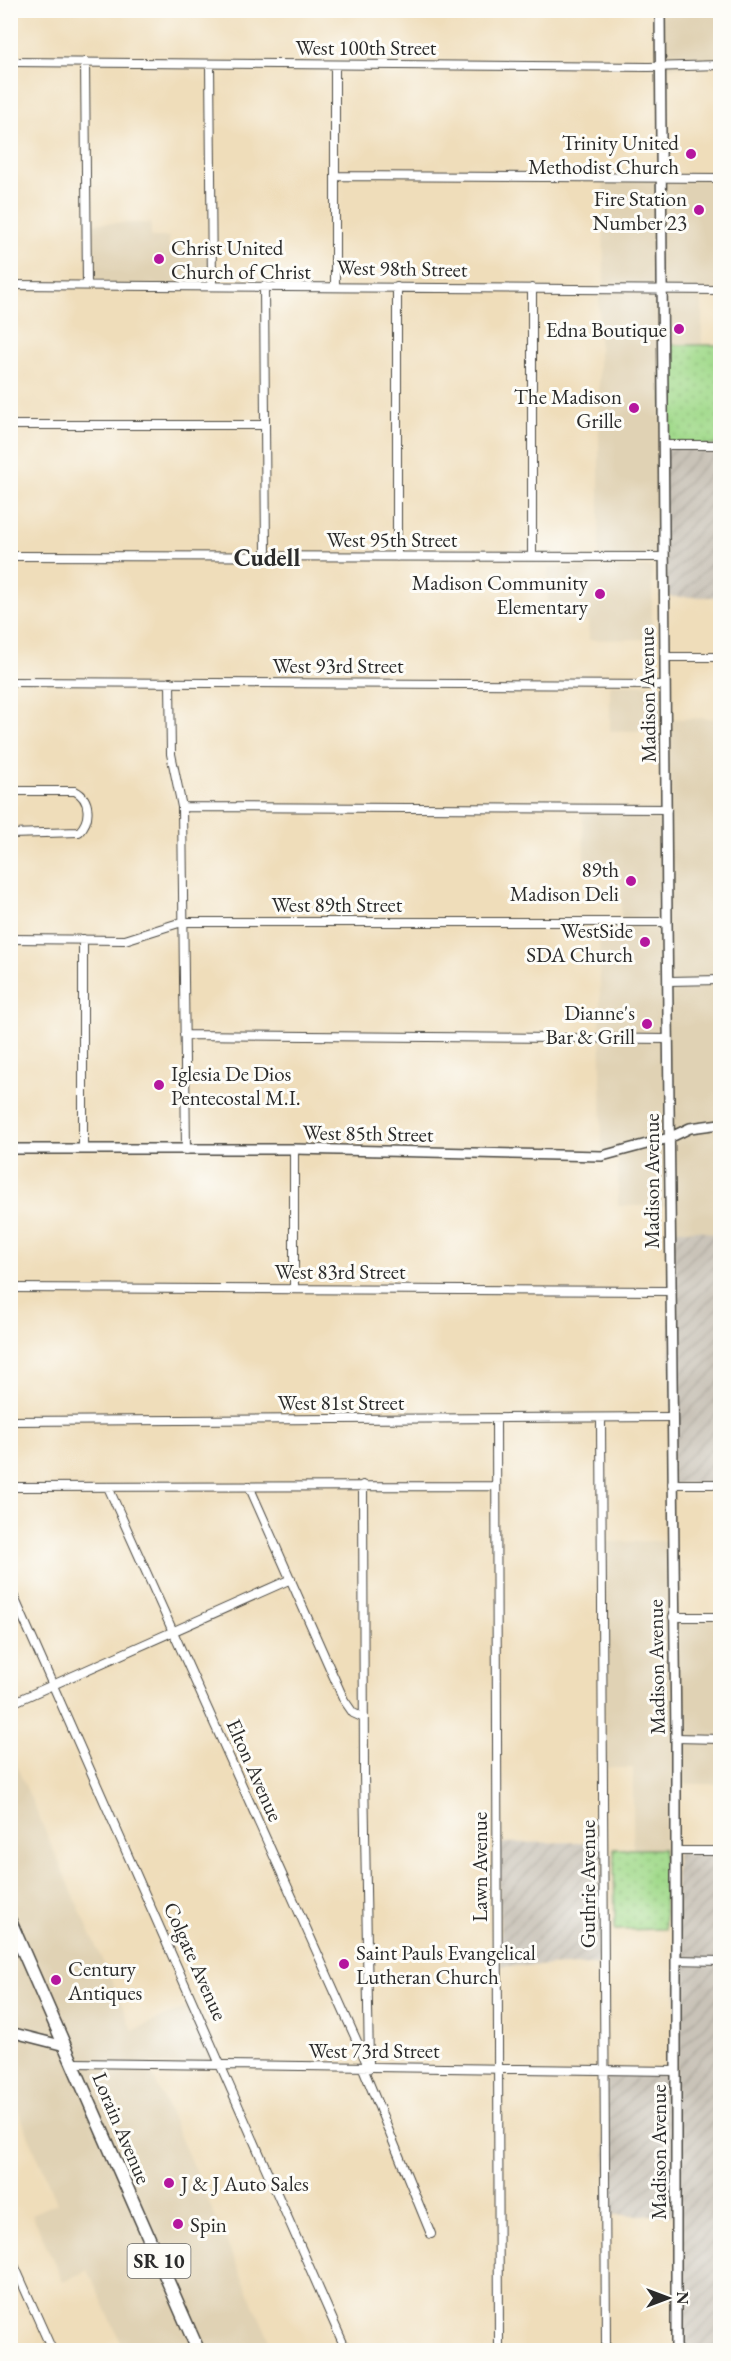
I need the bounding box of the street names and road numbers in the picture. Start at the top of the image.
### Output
street label: West 100th Street [296,34,437,61]
street label: West 98th Street [336,253,468,283]
street label: West 95th Street [327,526,458,553]
street label: Madison Avenue [632,627,662,763]
street label: West 93rd Street [272,652,404,679]
street label: West 89th Street [272,891,403,918]
street label: Madison Avenue [638,1113,665,1249]
street label: West 85th Street [302,1118,434,1148]
street label: West 83rd Street [274,1258,406,1285]
street label: West 81st Street [278,1389,405,1416]
street label: Madison Avenue [641,1599,671,1735]
street label: Elton Avenue [220,1715,290,1825]
street label: Lawn Avenue [466,1812,493,1922]
street label: Guthrie Avenue [574,1820,601,1948]
street label: Colgate Avenue [158,1898,234,2024]
street label: West 73rd Street [308,2037,440,2064]
street label: Lorain Avenue [86,2068,158,2188]
street label: Madison Avenue [645,2084,672,2220]
road number: SR 10 [128,2244,190,2278]

